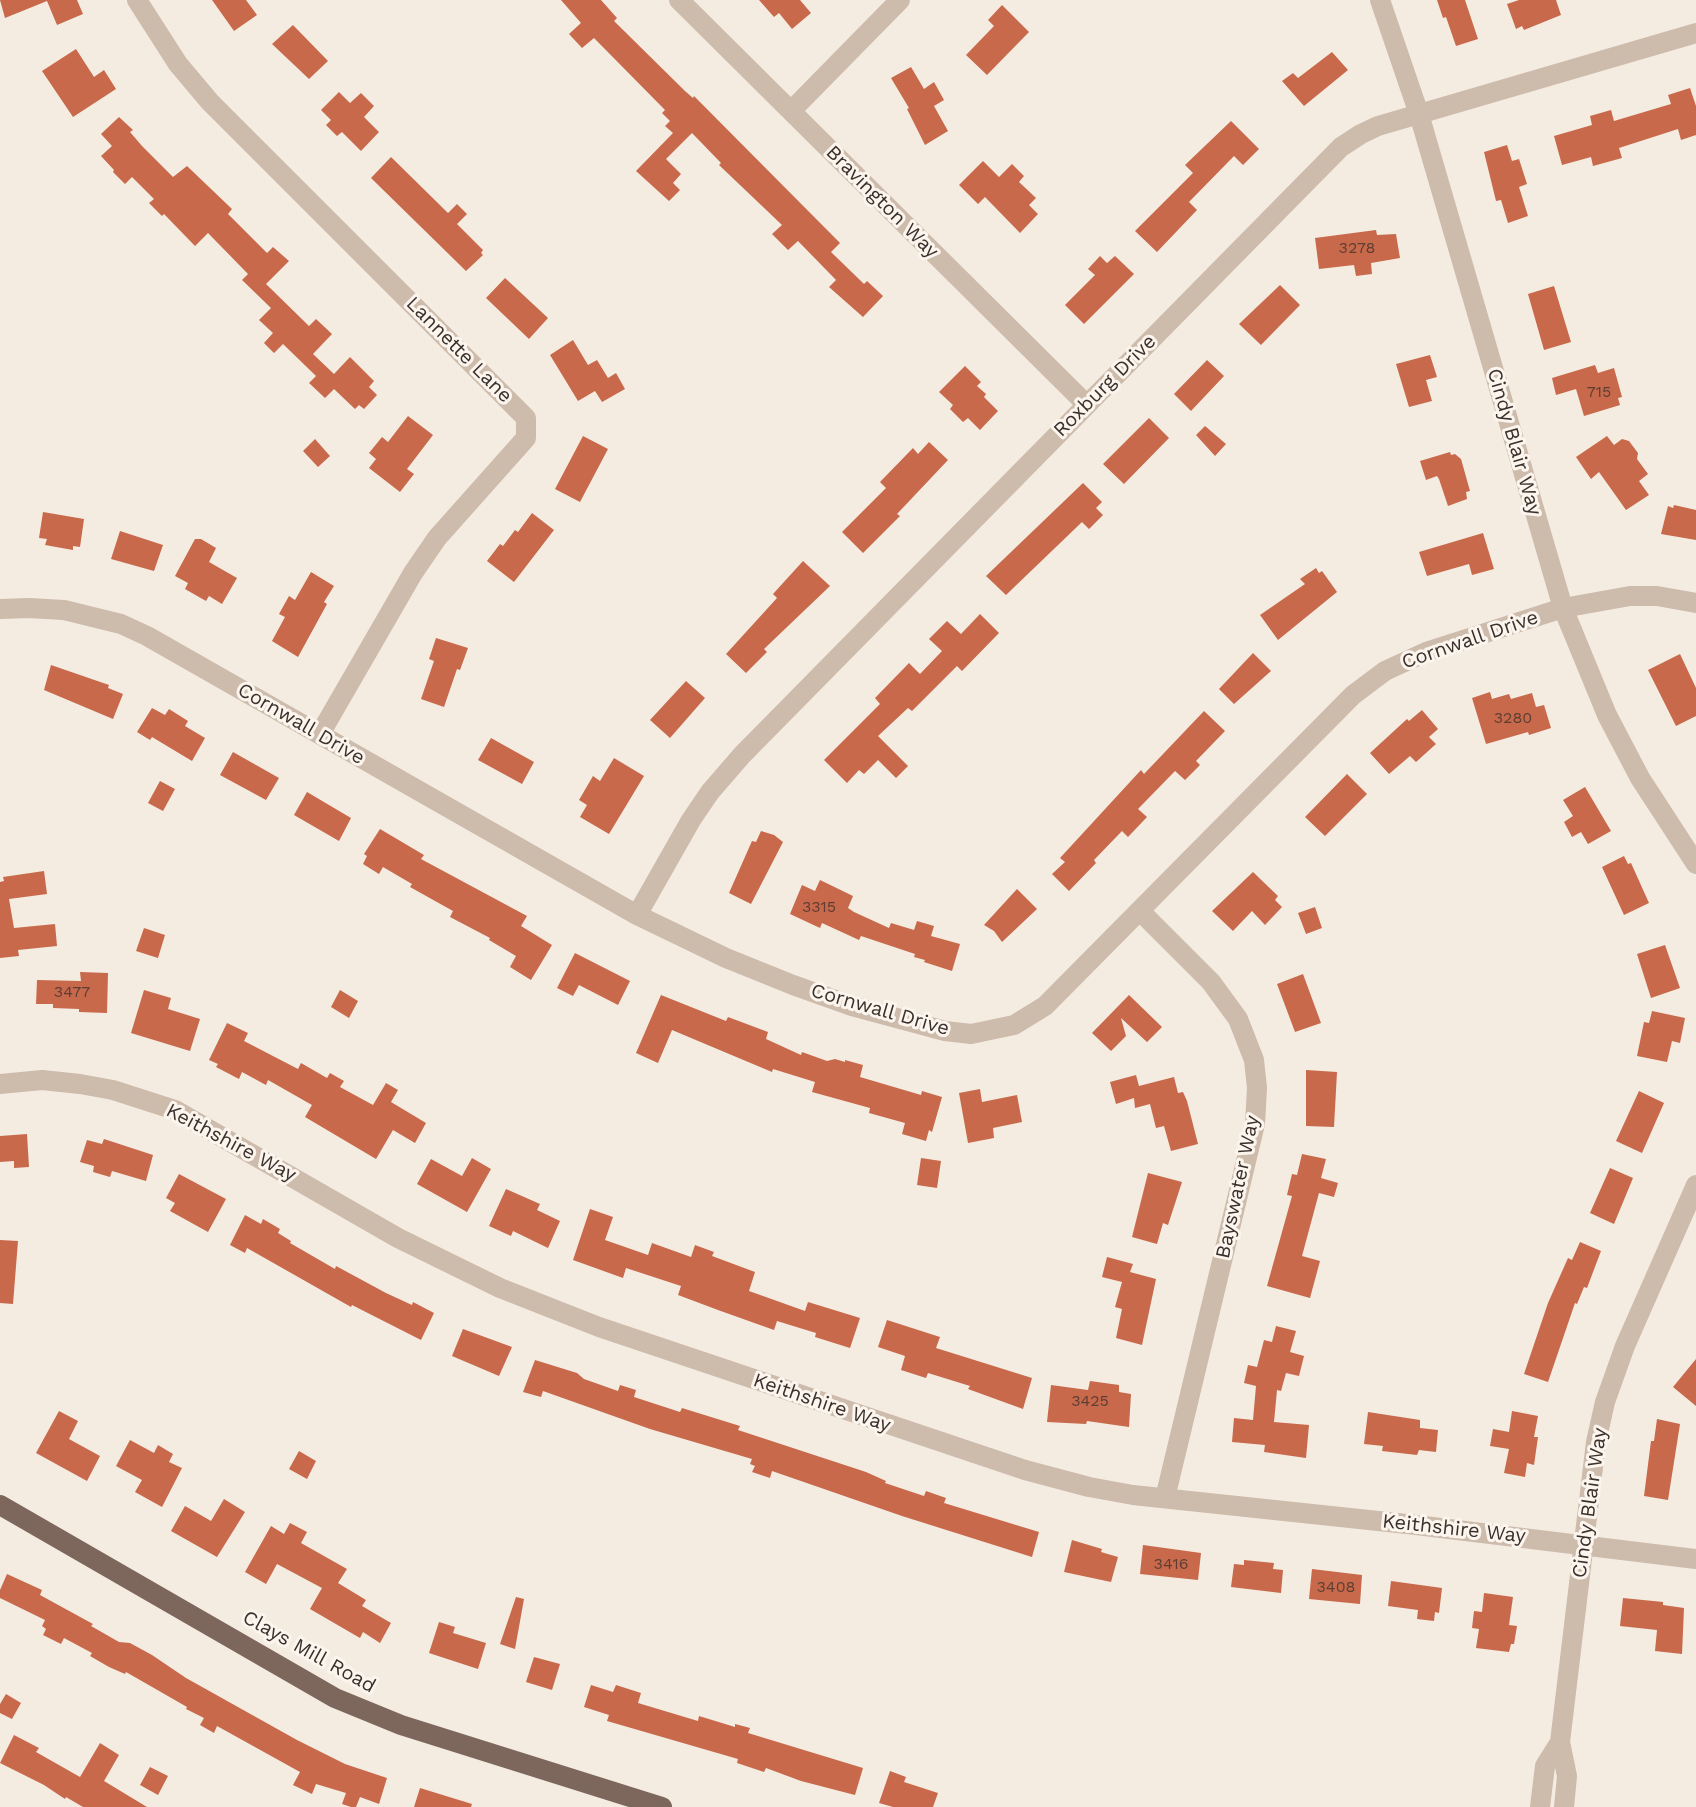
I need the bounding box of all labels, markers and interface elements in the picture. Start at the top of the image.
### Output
street label: Bravington Way [821,141,943,263]
house number: 3278 [1339,238,1375,258]
street label: Lannette Lane [401,292,517,408]
street label: Roxburg Drive [1049,330,1161,442]
street label: Cindy Blair Way [1482,366,1546,518]
house number: 715 [1587,382,1611,402]
street label: Cornwall Drive [1399,605,1541,675]
street label: Cornwall Drive [233,678,369,770]
house number: 3280 [1494,708,1532,728]
house number: 3315 [802,897,836,917]
street label: Cornwall Drive [808,979,952,1041]
house number: 3477 [54,982,90,1002]
street label: Keithshire Way [162,1099,300,1187]
street label: Bayswater Way [1211,1113,1265,1261]
street label: Keithshire Way [750,1368,894,1438]
house number: 3425 [1071,1391,1109,1411]
street label: Cindy Blair Way [1568,1426,1612,1580]
street label: Keithshire Way [1381,1510,1527,1548]
house number: 3416 [1154,1554,1188,1574]
house number: 3408 [1317,1577,1355,1597]
street label: Clays Mill Road [238,1606,380,1698]

